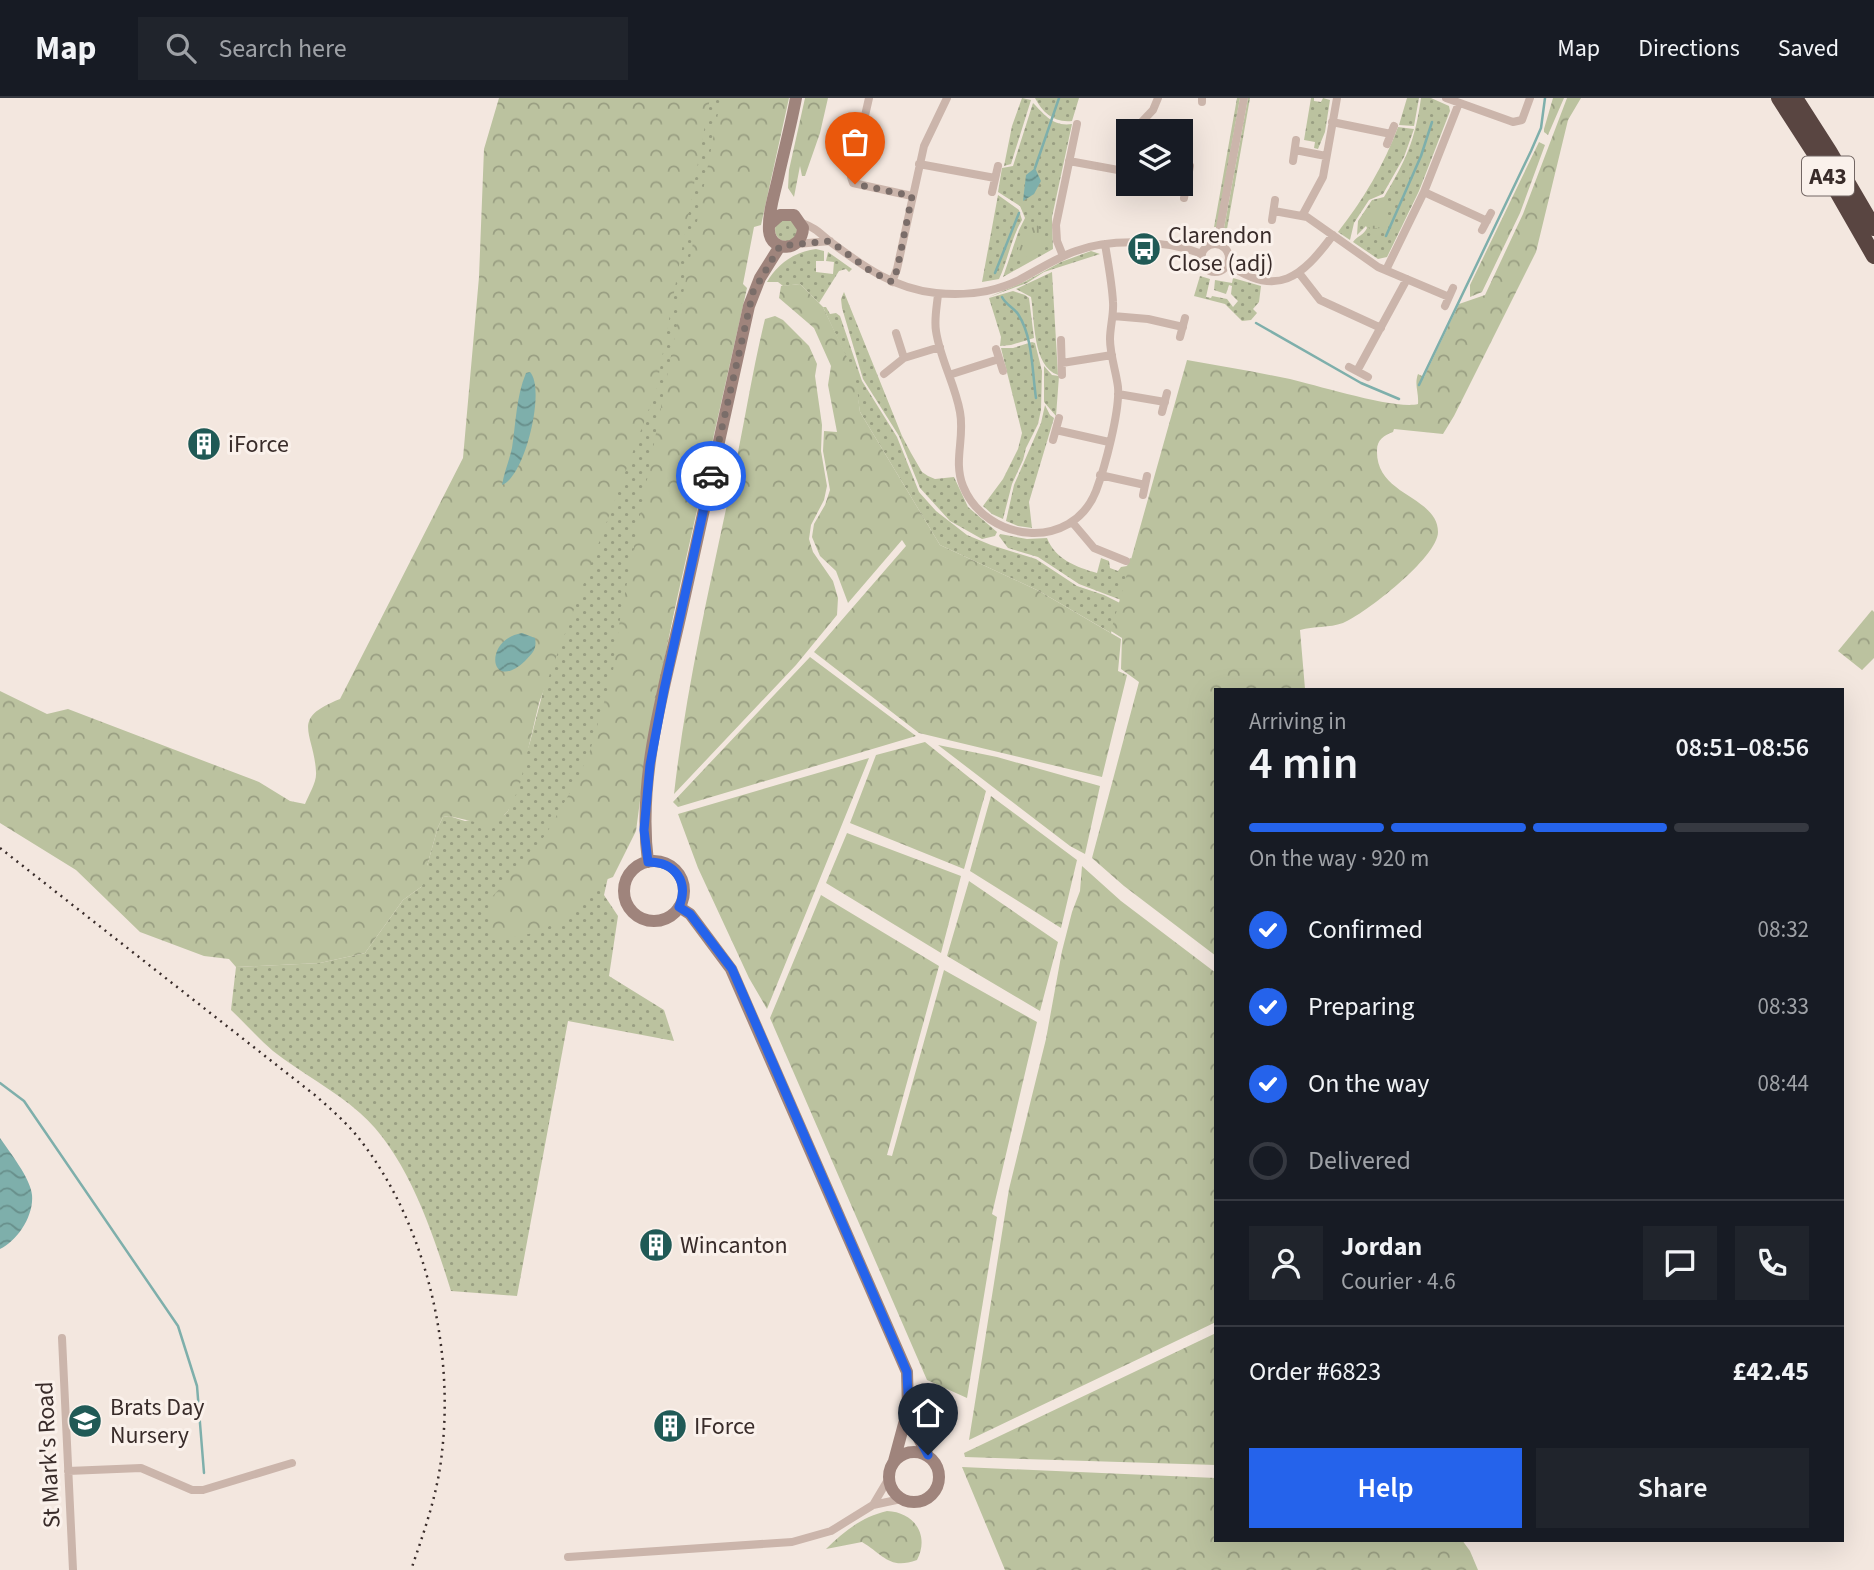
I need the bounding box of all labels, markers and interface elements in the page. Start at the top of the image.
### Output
search box [138,17,628,80]
text: Map [35,25,96,72]
icon: search [162,29,200,67]
text: Search here [218,30,347,67]
text: Map [1557,31,1600,66]
text: Directions [1638,31,1740,66]
text: Saved [1778,31,1839,66]
pin [825,112,885,184]
map controls [1116,119,1193,196]
button: layers [1116,119,1193,196]
icon: bag [836,123,874,161]
road number: A43 [1802,156,1854,195]
place label: Clarendon Close (adj) [1168,218,1273,281]
bus stop icon: Clarendon Close (adj) [1125,230,1163,268]
building icon: iForce [185,425,223,463]
place label: iForce [228,427,289,462]
courier [676,441,746,511]
icon: car [692,457,730,495]
text: Arriving in [1249,705,1347,738]
text: 08:51–08:56 [1676,729,1809,766]
text: 4 min [1249,731,1358,796]
text: On the way · 920 m [1249,842,1429,875]
icon: check [1249,911,1287,949]
text: Confirmed [1308,911,1423,948]
text: 08:32 [1758,913,1809,946]
icon: check [1249,988,1287,1026]
text: Preparing [1308,988,1414,1025]
text: 08:33 [1758,990,1809,1023]
icon: check [1249,1065,1287,1103]
text: On the way [1308,1065,1429,1102]
text: 08:44 [1758,1067,1809,1100]
text: Delivered [1308,1142,1411,1179]
building icon: Wincanton [637,1226,675,1264]
button: person [1249,1226,1323,1300]
button: chat [1643,1226,1717,1300]
button: phone [1735,1226,1809,1300]
place label: Wincanton [680,1228,788,1263]
text: Jordan [1341,1228,1422,1265]
text: Courier · 4.6 [1341,1265,1456,1298]
text: Order #6823 [1249,1353,1381,1390]
text: £42.45 [1733,1353,1809,1390]
street label: St Mark's Road [27,1381,70,1529]
pin [898,1383,958,1455]
place label: Brats Day Nursery [110,1390,204,1453]
icon: home [909,1394,947,1432]
school or university icon: Brats Day Nursery [66,1402,104,1440]
building icon: IForce [651,1407,689,1445]
place label: IForce [694,1409,755,1444]
button: Help [1249,1448,1522,1528]
button: Share [1536,1448,1809,1528]

